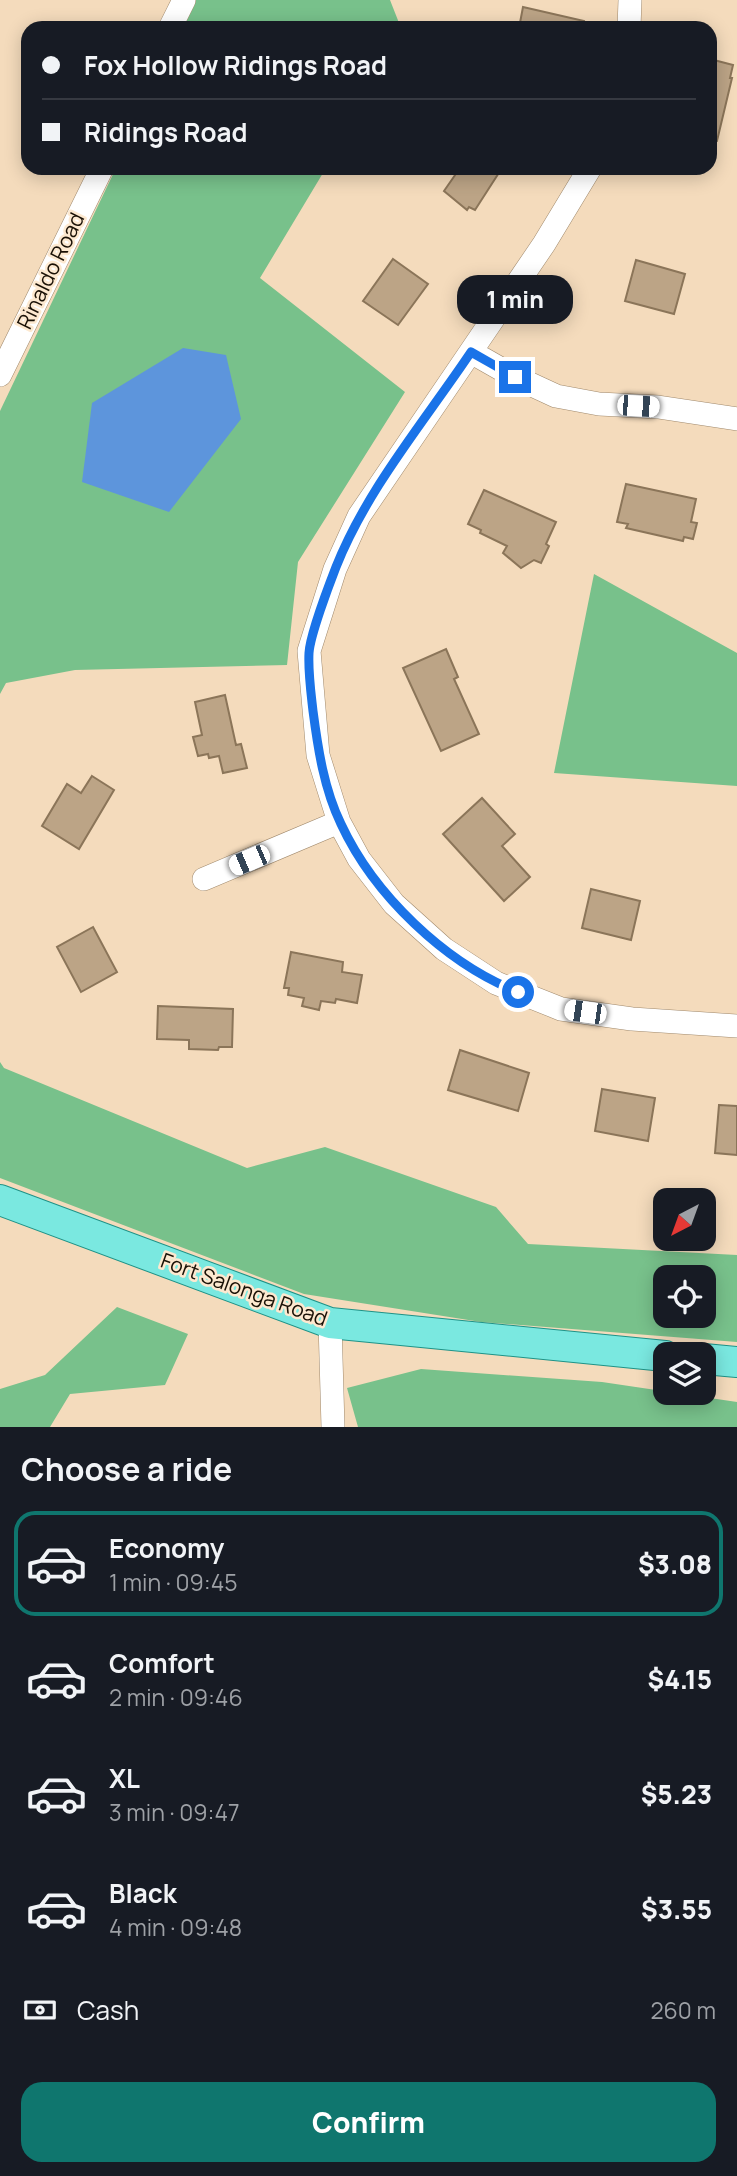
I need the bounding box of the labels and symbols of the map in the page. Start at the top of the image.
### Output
street label: Rinaldo Road [10,208,90,333]
callout: 1 min [457,276,573,324]
route end [499,361,531,393]
car [617,394,660,418]
car [226,842,273,878]
route start [502,976,534,1008]
car [563,999,608,1025]
north arrow [653,1188,716,1251]
street label: Fort Salonga Road [157,1246,332,1332]

